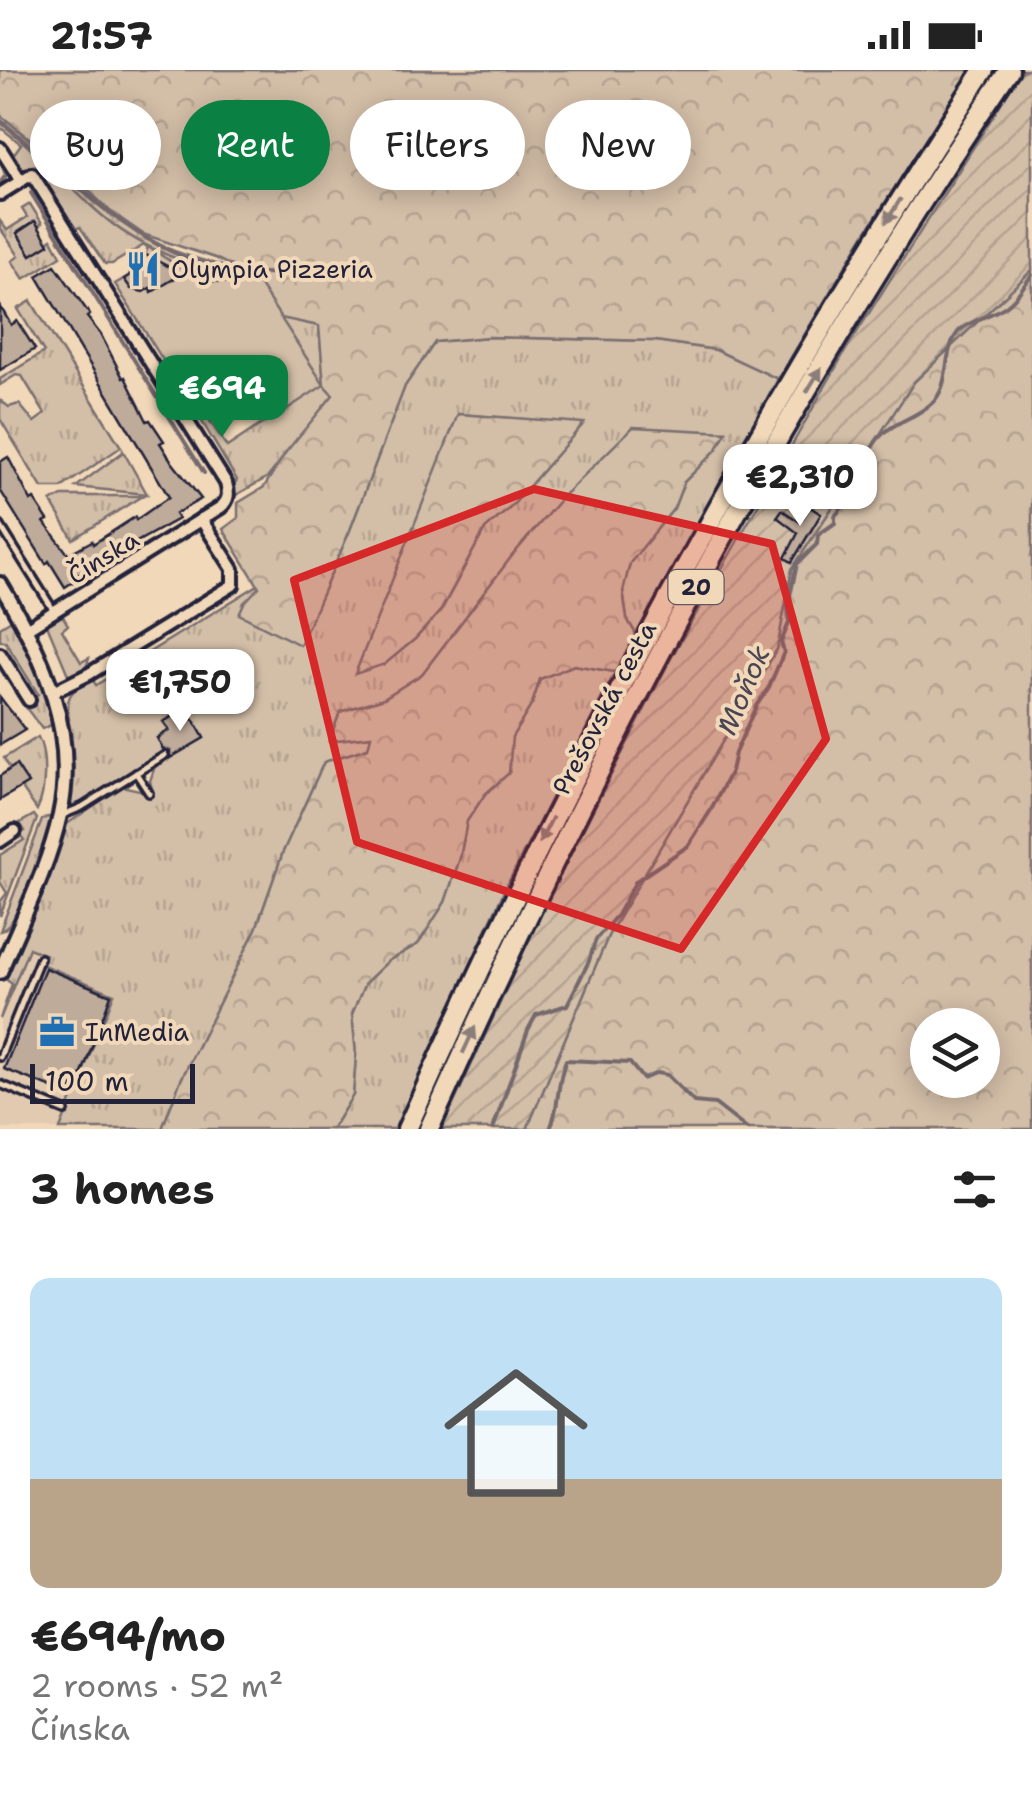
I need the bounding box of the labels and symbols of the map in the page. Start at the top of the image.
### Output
one-way arrow [885,197,903,225]
restaurant icon: Olympia Pizzeria [124,250,162,288]
place label: Olympia Pizzeria [171,252,373,286]
pin: €694 [163,355,281,440]
one-way arrow [805,366,822,394]
pin: €2,310 [719,444,881,529]
street label: Čínska [61,522,146,592]
road number: 20 [668,570,724,604]
street label: Prešovská cesta [544,615,664,801]
water label: Moňok [707,640,779,740]
pin: €1,750 [99,649,261,734]
one-way arrow [538,816,555,845]
office icon: InMedia [38,1013,76,1051]
place label: InMedia [85,1015,190,1049]
one-way arrow [461,1025,477,1055]
scale bar [30,1059,195,1104]

